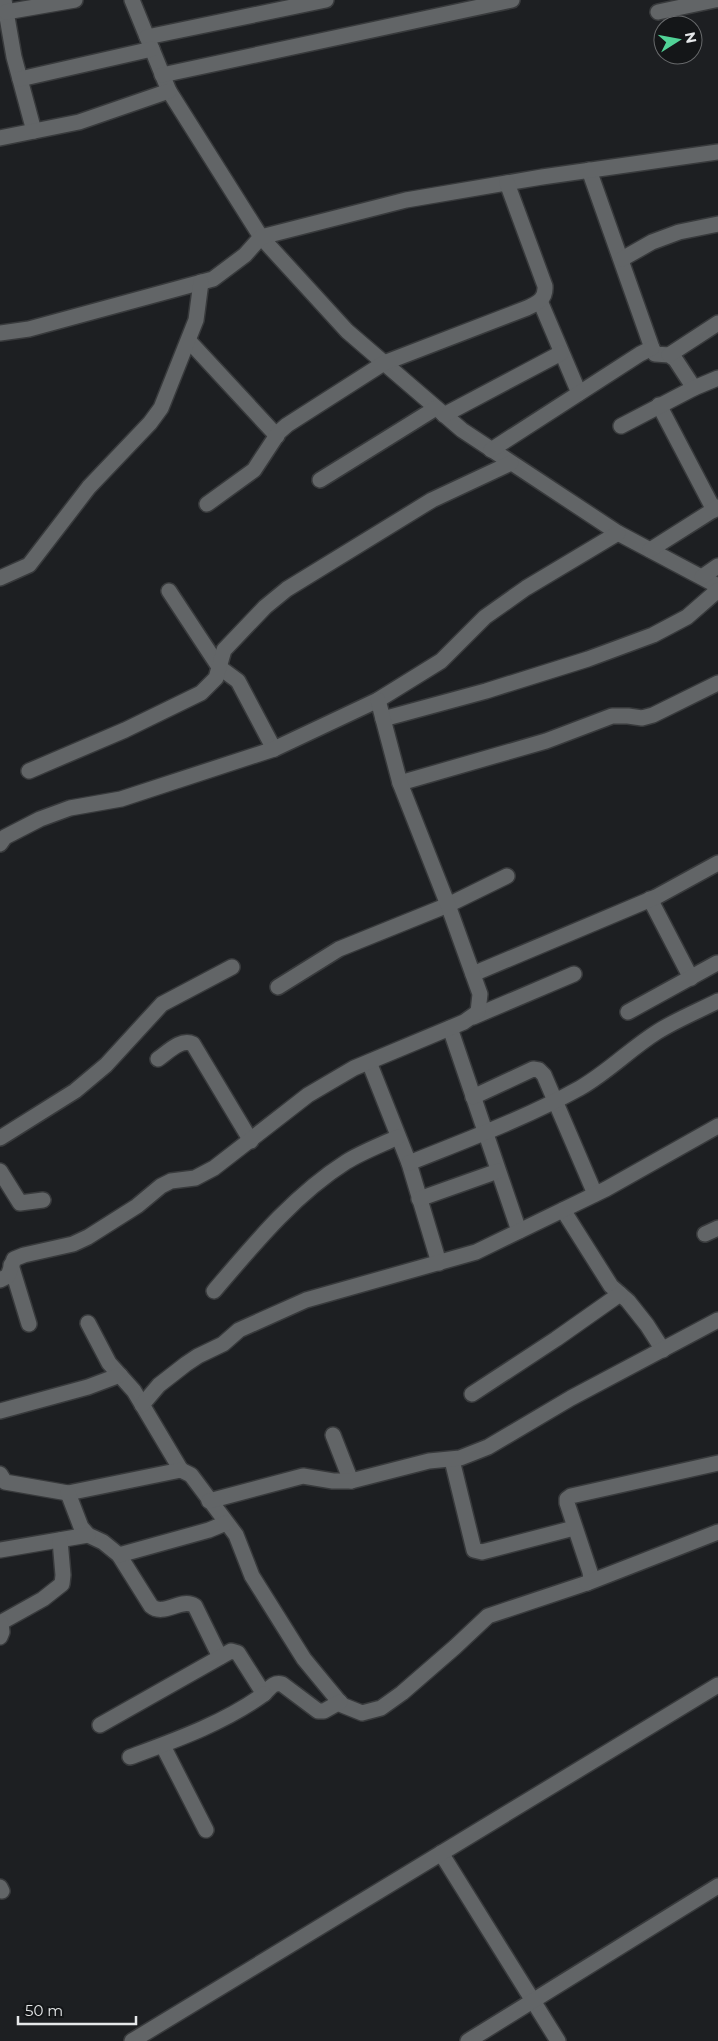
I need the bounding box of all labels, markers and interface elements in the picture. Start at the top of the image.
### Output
north arrow [653,15,703,65]
text: N [681,30,701,45]
scale bar [18,1994,135,2026]
text: 50 m [25,2001,63,2020]

